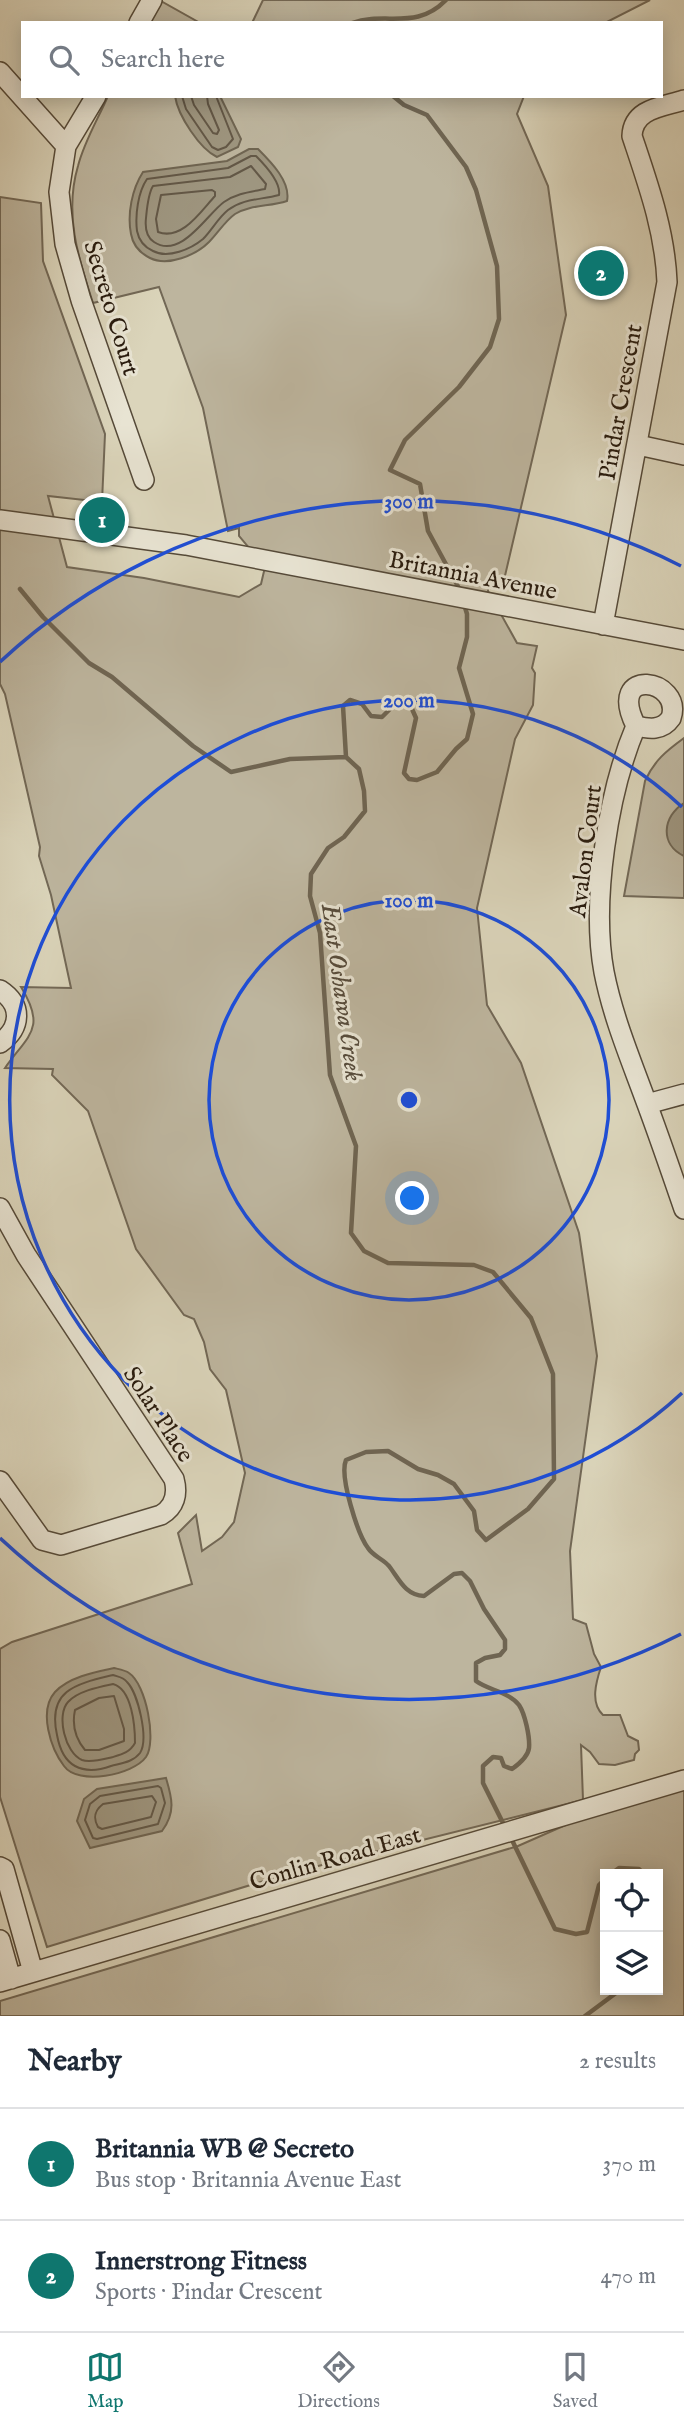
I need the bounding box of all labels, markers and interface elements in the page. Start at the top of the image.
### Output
search box [21,21,663,98]
icon: search [45,41,83,79]
text: Search here [101,43,225,76]
street label: Secreto Court [75,237,146,380]
pin: 2 [578,247,624,299]
street label: Pindar Crescent [593,322,650,483]
text: 300 m [384,489,434,516]
pin: 1 [79,494,125,546]
street label: Britannia Avenue [386,545,559,608]
text: 200 m [383,688,435,715]
street label: Avalon Court [563,783,610,920]
text: 100 m [384,888,434,915]
water label: East Oshawa Creek [313,900,370,1084]
centre of rings [397,1088,421,1112]
your location [395,1181,429,1215]
street label: Solar Place [115,1361,200,1469]
street label: Conlin Road East [246,1820,425,1899]
map controls [600,1869,663,1995]
button: locate [600,1869,663,1932]
button: layers [600,1932,663,1995]
text: Nearby [28,2043,121,2081]
text: 2 results [579,2047,656,2076]
text: Britannia WB @ Secreto [95,2133,354,2166]
text: 1 [47,2150,55,2179]
text: 370 m [603,2150,656,2179]
text: Bus stop · Britannia Avenue East [95,2166,402,2195]
text: Innerstrong Fitness [95,2245,307,2278]
text: 2 [46,2262,56,2291]
text: 470 m [601,2262,656,2291]
text: Sports · Pindar Crescent [95,2278,322,2307]
tab: Map [86,2348,124,2414]
tab: Directions [297,2348,380,2414]
tab: Saved [553,2348,598,2414]

